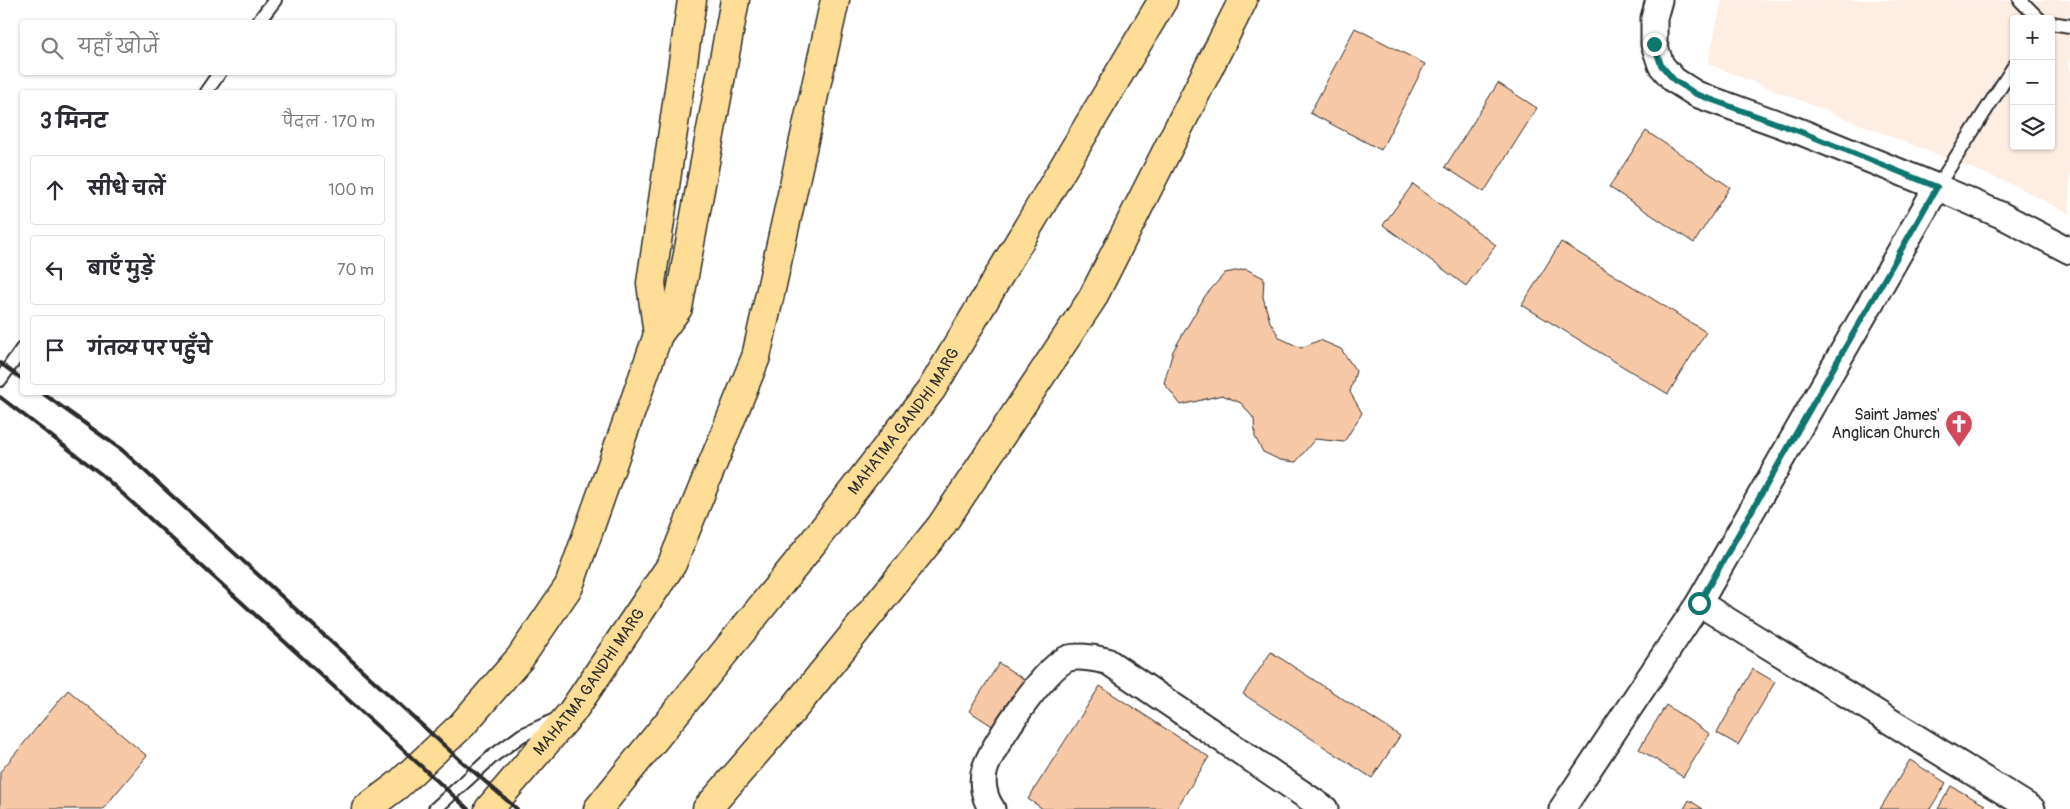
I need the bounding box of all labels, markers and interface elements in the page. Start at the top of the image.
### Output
map controls [2010,15,2055,150]
button: + [2010,15,2055,60]
search box [20,20,395,75]
route end [1643,33,1666,56]
icon: search [38,34,66,62]
text: यहाँ खोजें [78,35,159,59]
button: − [2010,60,2055,105]
button: layers [2010,105,2055,150]
text: 3 मिनट [40,108,107,135]
text: पैदल · 170 m [283,112,375,132]
icon: ahead [41,176,69,204]
text: सीधे चलें [88,177,165,201]
text: 100 m [328,180,374,200]
icon: left [41,256,69,284]
text: बाएँ मुड़ें [88,257,154,281]
text: 70 m [337,260,374,280]
icon: arrive [41,336,69,364]
text: गंतव्य पर पहुँचे [88,337,212,361]
street label: MAHATMA GANDHI MARG [844,344,964,499]
place label: Saint James' Anglican Church [1831,405,1940,443]
church icon: Saint James' Anglican Church [1944,409,1974,448]
route start [1688,592,1711,615]
street label: MAHATMA GANDHI MARG [529,605,649,760]

